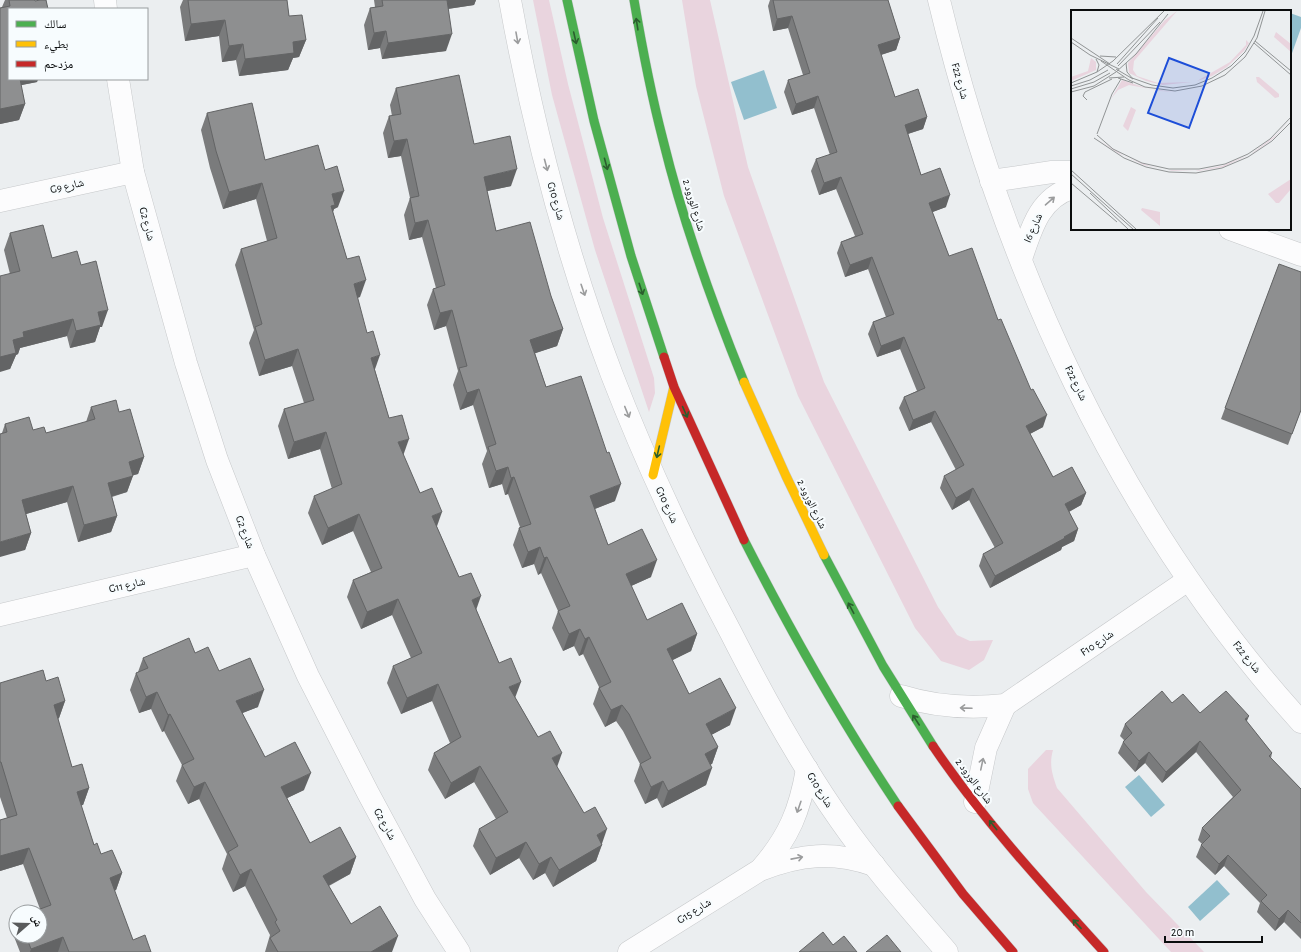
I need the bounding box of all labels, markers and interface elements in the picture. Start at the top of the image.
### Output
legend [8,8,148,80]
inset map [1071,10,1291,230]
text: سالك [44,18,66,30]
one-way arrow [633,18,641,31]
one-way arrow [513,31,521,44]
one-way arrow [572,31,580,44]
text: بطيء [44,38,68,54]
text: مزدحم [44,58,73,72]
street label: F22 شارع [949,61,970,101]
one-way arrow [543,158,550,171]
one-way arrow [602,158,610,171]
street label: G9 شارع [49,177,85,196]
street label: شارع الورود 2 [680,178,707,233]
street label: G10 شارع [544,181,567,222]
one-way arrow [1045,196,1056,205]
street label: G2 شارع [136,206,157,242]
street label: I6 شارع [1022,212,1045,245]
one-way arrow [579,283,587,295]
one-way arrow [638,283,646,295]
street label: F22 شارع [1062,364,1089,403]
one-way arrow [624,405,632,417]
one-way arrow [682,405,689,417]
one-way arrow [654,446,662,459]
street label: شارع الورود 2 [794,477,829,531]
street label: G10 شارع [653,485,680,525]
street label: G2 شارع [233,514,256,550]
street label: G11 شارع [108,575,146,595]
one-way arrow [847,602,854,614]
street label: F10 شارع [1079,628,1116,659]
street label: F22 شارع [1230,639,1263,676]
one-way arrow [960,704,973,712]
one-way arrow [912,714,920,726]
street label: شارع الورود 2 [953,756,995,806]
one-way arrow [979,758,987,771]
street label: G10 شارع [804,771,835,810]
one-way arrow [794,801,802,813]
street label: G2 شارع [371,806,398,842]
one-way arrow [989,819,997,830]
one-way arrow [790,854,803,862]
street label: G15 شارع [675,896,713,927]
north arrow [8,904,48,944]
text: ش [28,913,44,929]
one-way arrow [1073,918,1082,929]
scale bar [1165,918,1262,944]
text: 20 m [1171,926,1194,938]

